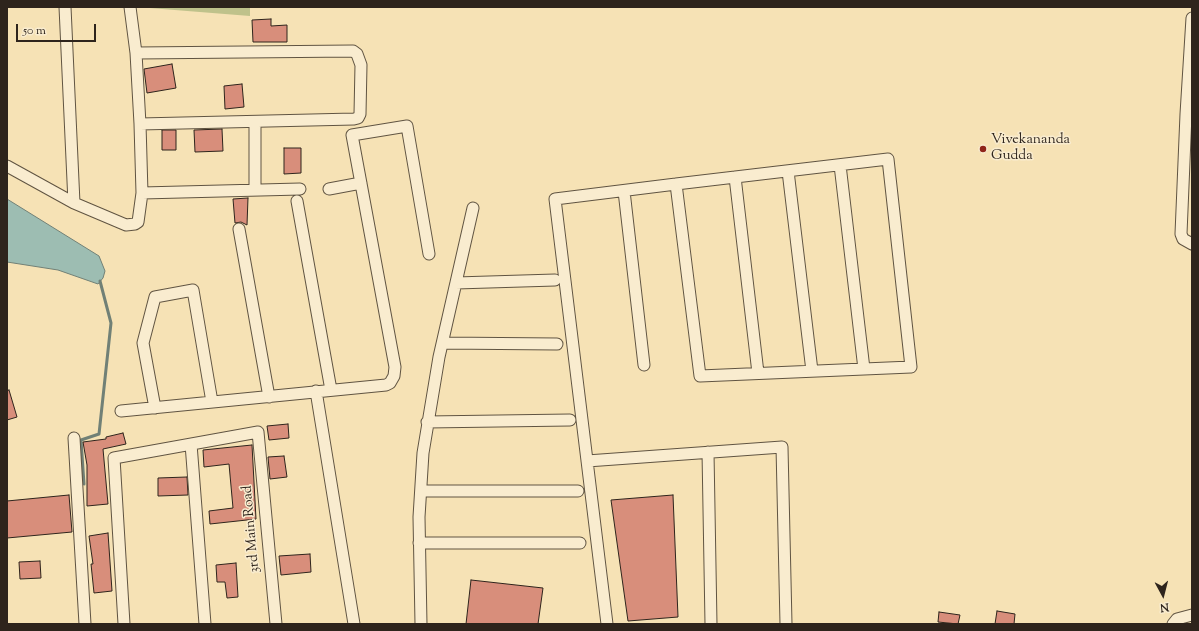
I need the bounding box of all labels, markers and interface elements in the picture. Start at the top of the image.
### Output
scale bar [18,16,98,42]
text: 50 m [23,22,46,40]
place label: Vivekananda Gudda [991,133,1070,166]
marker: Vivekananda Gudda [978,144,988,154]
street label: 3rd Main Road [240,485,264,573]
north arrow [1143,575,1183,615]
text: N [1159,598,1170,615]

